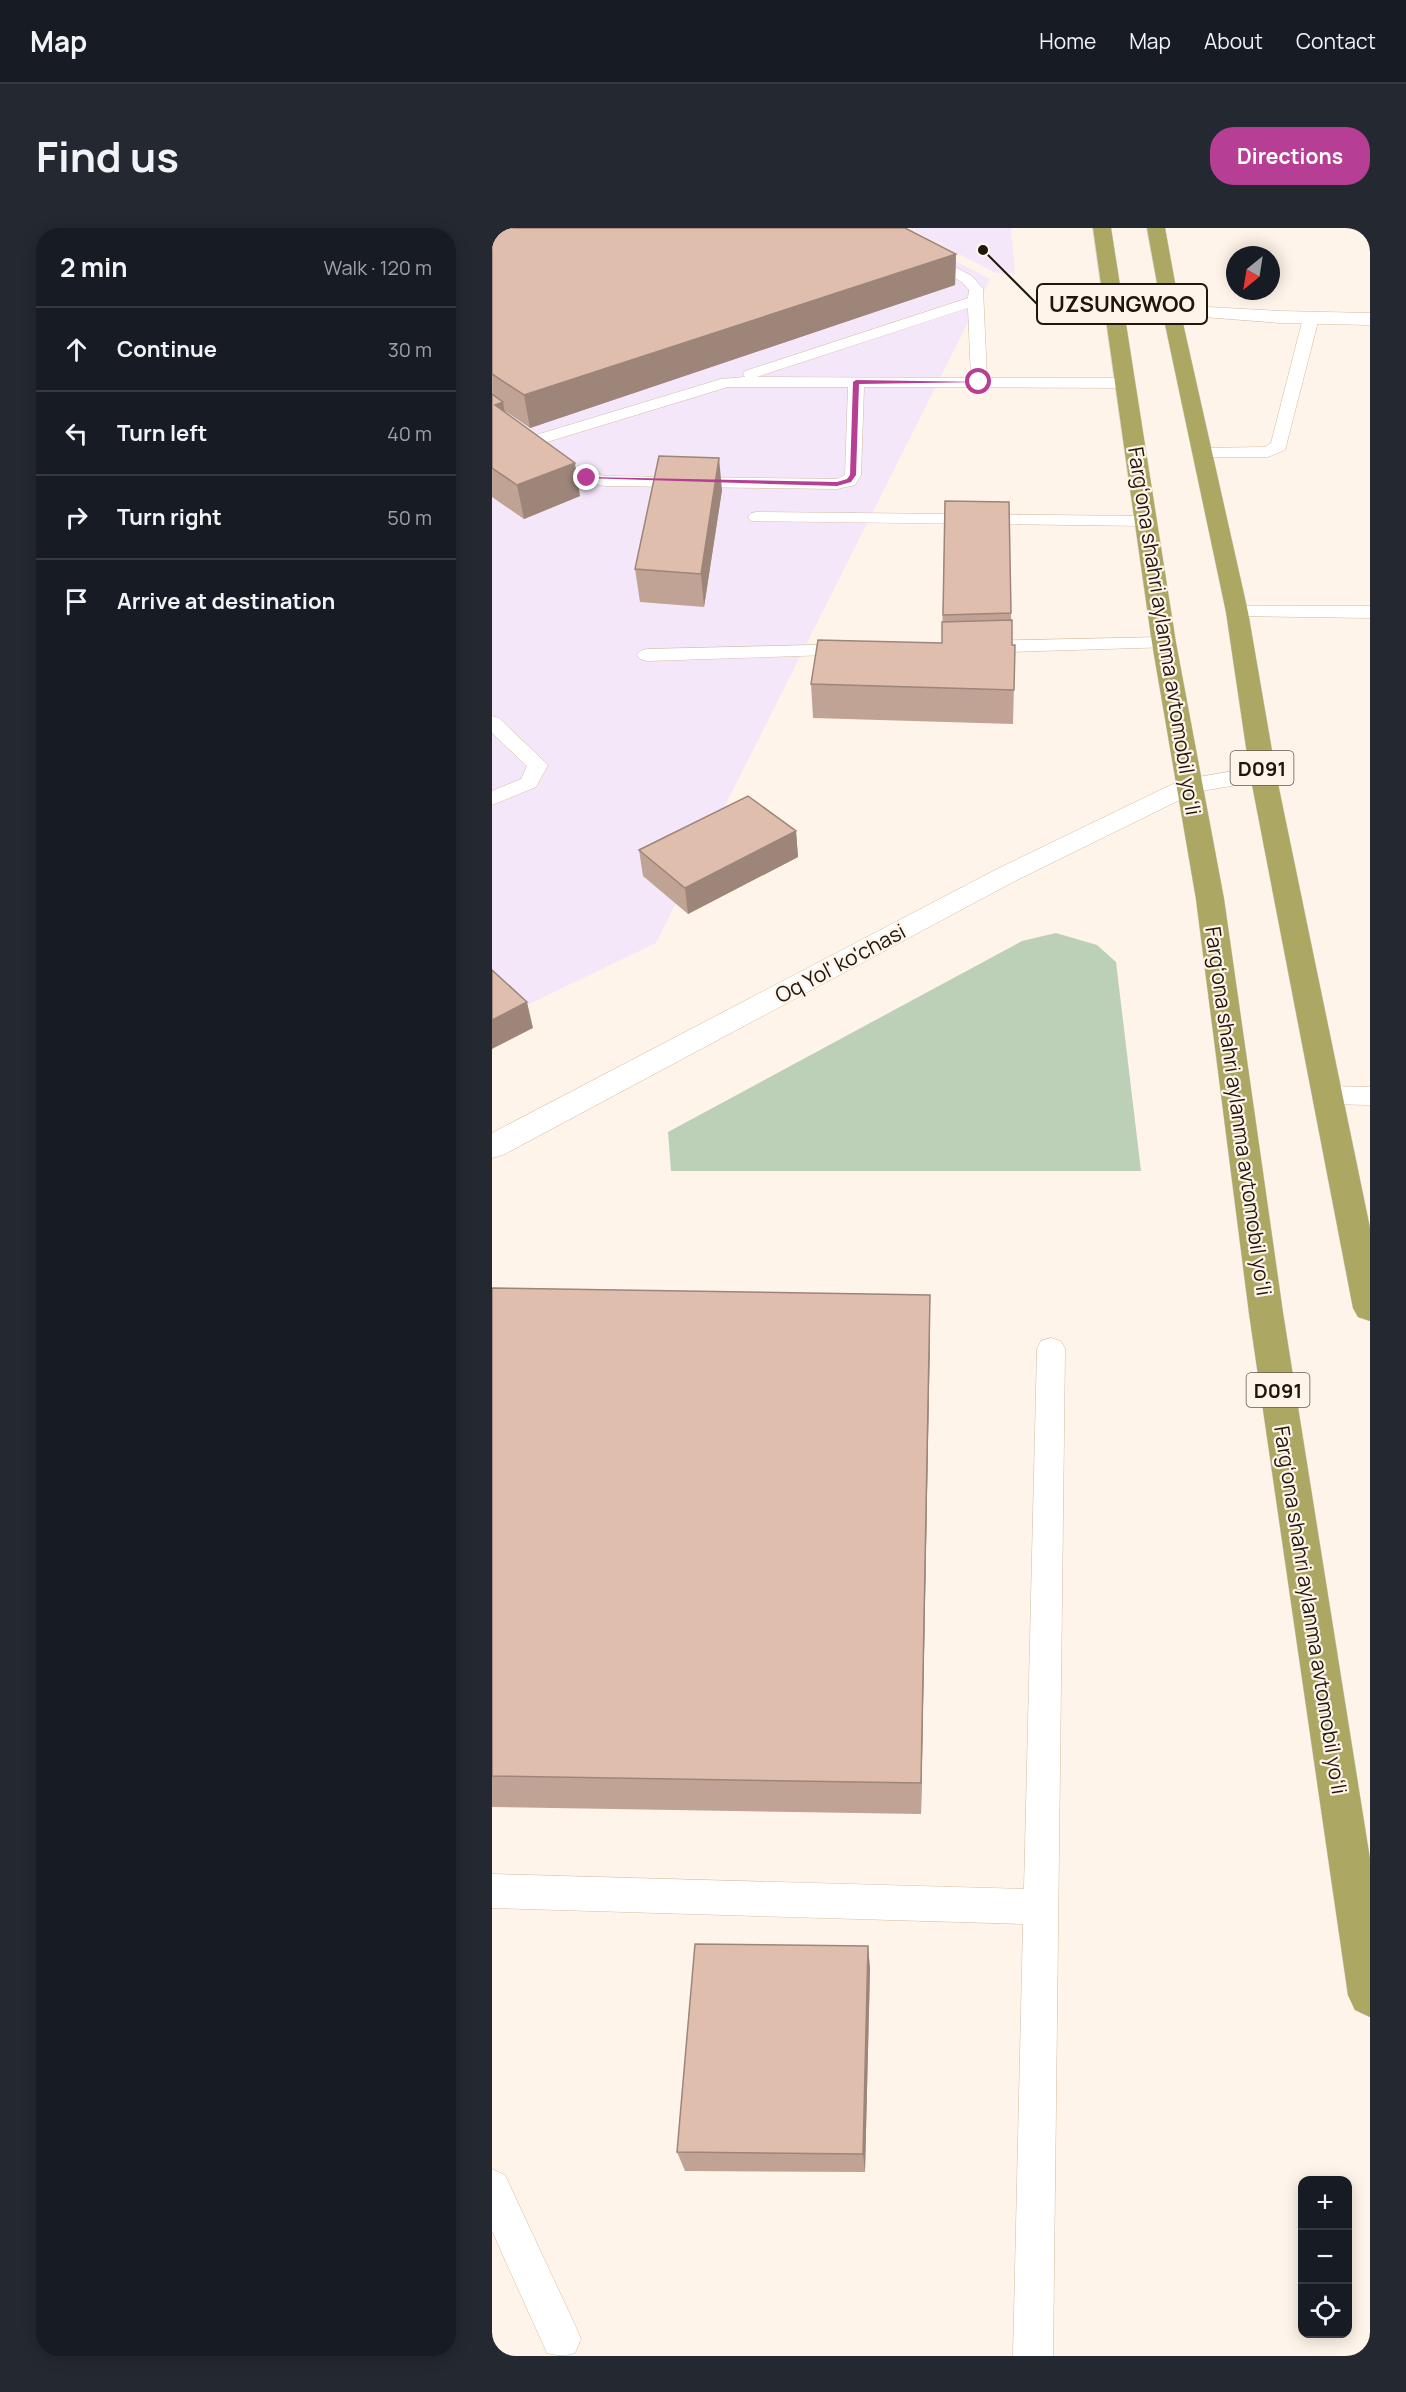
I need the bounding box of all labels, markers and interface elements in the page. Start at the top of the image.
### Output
text: Map [30,22,87,60]
text: Home [1039,27,1096,55]
text: Map [1129,27,1171,55]
text: About [1204,27,1263,55]
text: Contact [1296,27,1376,55]
text: Find us [36,127,179,185]
button: Directions [1210,127,1370,185]
north arrow [1226,246,1280,300]
text: 2 min [60,249,128,285]
text: Walk · 120 m [324,254,432,281]
callout: UZSUNGWOO [1037,284,1207,324]
text: UZSUNGWOO [1049,289,1195,319]
icon: ahead [60,333,93,366]
text: Continue [117,334,217,364]
text: 30 m [388,336,432,363]
route start [965,368,991,394]
icon: left [60,417,93,450]
text: Turn left [117,418,207,448]
text: 40 m [387,420,432,447]
street label: Fargʻona shahri aylanma avtomobil yoʻli [1122,445,1208,817]
route end [573,464,599,490]
icon: right [60,501,93,534]
text: Turn right [117,502,222,532]
text: 50 m [387,504,432,531]
icon: arrive [60,585,93,618]
text: Arrive at destination [117,586,335,616]
road number: D091 [1230,751,1294,785]
street label: Oq Yol' ko'chasi [770,917,910,1009]
street label: Fargʻona shahri aylanma avtomobil yoʻli [1199,925,1279,1297]
road number: D091 [1246,1373,1310,1407]
street label: Fargʻona shahri aylanma avtomobil yoʻli [1268,1424,1354,1796]
map controls [1298,2176,1352,2338]
button: + [1298,2176,1352,2230]
button: − [1298,2230,1352,2284]
button: locate [1298,2284,1352,2338]

